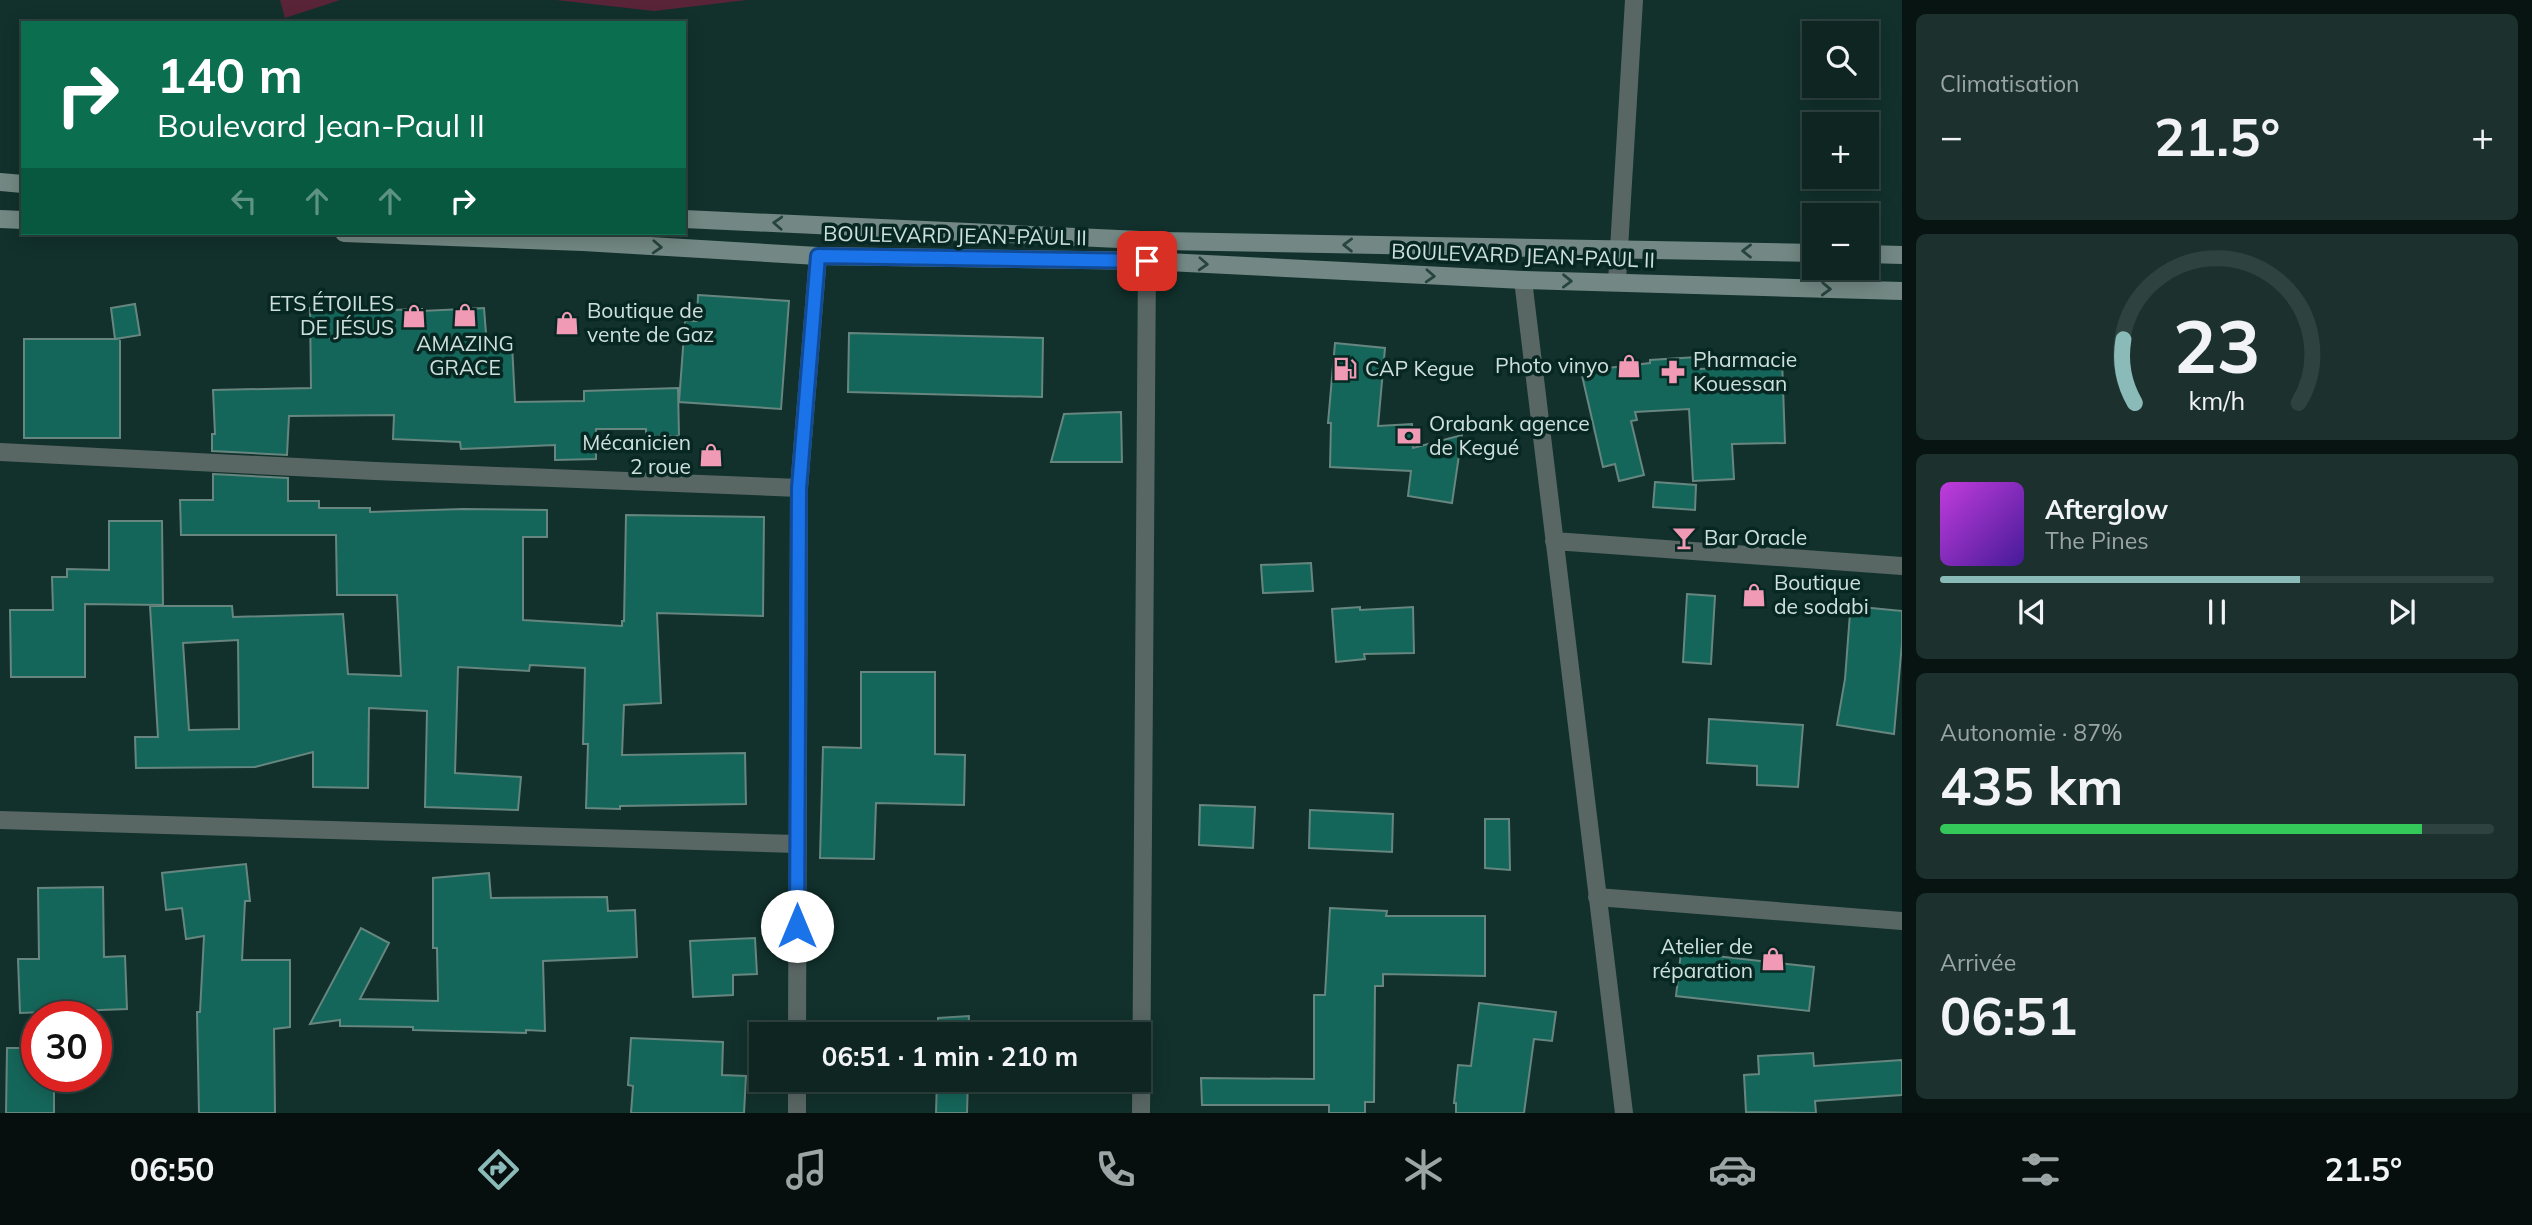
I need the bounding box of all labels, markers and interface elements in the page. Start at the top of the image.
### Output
map controls [1802,21,1879,280]
button: search [1802,21,1879,98]
text: 140 m [157,44,303,105]
icon: right [42,49,133,140]
text: Climatisation [1940,69,2080,98]
text: 21.5° [2154,104,2280,169]
text: Boulevard Jean-Paul II [157,105,485,145]
button: + [1802,112,1879,189]
text: − [1940,112,1963,160]
text: + [2471,112,2494,160]
icon: left [225,182,263,220]
icon: ahead [298,182,336,220]
icon: ahead [371,182,409,220]
icon: right [444,182,482,220]
button: − [1802,203,1879,280]
one-way arrow [772,216,783,231]
street label: BOULEVARD JEAN-PAUL II [823,220,1087,250]
pin [1117,231,1177,291]
one-way arrow [1342,237,1353,252]
street label: BOULEVARD JEAN-PAUL II [1391,237,1655,273]
one-way arrow [652,239,663,254]
icon: arrive [1128,242,1166,280]
one-way arrow [1741,244,1752,259]
one-way arrow [1198,256,1209,271]
one-way arrow [1425,268,1436,283]
one-way arrow [1562,273,1573,289]
one-way arrow [1821,281,1832,296]
place label: ETS ÉTOILES DE JÉSUS [269,290,394,340]
place label: Boutique de vente de Gaz [587,297,714,347]
text: 23 [2173,300,2261,391]
shop icon: AMAZING GRACE [451,301,479,329]
shop icon: ETS ÉTOILES DE JÉSUS [400,302,428,330]
shop icon: Boutique de vente de Gaz [553,309,581,337]
place label: AMAZING GRACE [416,330,514,380]
place label: Pharmacie Kouessan [1693,346,1797,396]
place label: Photo vinyo [1495,352,1609,378]
shop icon: Photo vinyo [1615,352,1643,380]
fuel station icon: CAP Kegue [1331,355,1359,383]
place label: CAP Kegue [1365,355,1474,381]
pharmacy icon: Pharmacie Kouessan [1659,358,1687,386]
text: km/h [2189,384,2245,415]
place label: Orabank agence de Kegué [1429,410,1590,460]
bank icon: Orabank agence de Kegué [1395,422,1423,450]
place label: Mécanicien 2 roue [582,429,691,479]
shop icon: Mécanicien 2 roue [697,441,725,469]
text: Afterglow [2045,493,2168,526]
bar icon: Bar Oracle [1670,524,1698,552]
place label: Bar Oracle [1704,524,1807,550]
text: The Pines [2045,526,2149,555]
place label: Boutique de sodabi [1774,569,1869,619]
shop icon: Boutique de sodabi [1740,581,1768,609]
icon: previous [2013,593,2051,631]
icon: pause [2198,593,2236,631]
icon: next [2383,593,2421,631]
text: Autonomie · 87% [1940,718,2123,747]
text: 435 km [1940,753,2123,818]
position arrow [760,889,834,963]
place label: Atelier de réparation [1652,933,1753,983]
shop icon: Atelier de réparation [1759,945,1787,973]
text: Arrivée [1940,948,2016,977]
text: 06:51 [1940,983,2078,1048]
speed limit sign: 30 [21,1001,112,1092]
text: 06:51 · 1 min · 210 m [822,1040,1078,1073]
icon: directions [474,1145,523,1194]
icon: music [782,1145,831,1194]
icon: phone [1091,1145,1140,1194]
icon: climate [1399,1145,1448,1194]
icon: car [1708,1145,1757,1194]
icon: filters [2016,1145,2065,1194]
text: 06:50 [130,1149,214,1189]
text: 21.5° [2325,1149,2402,1189]

